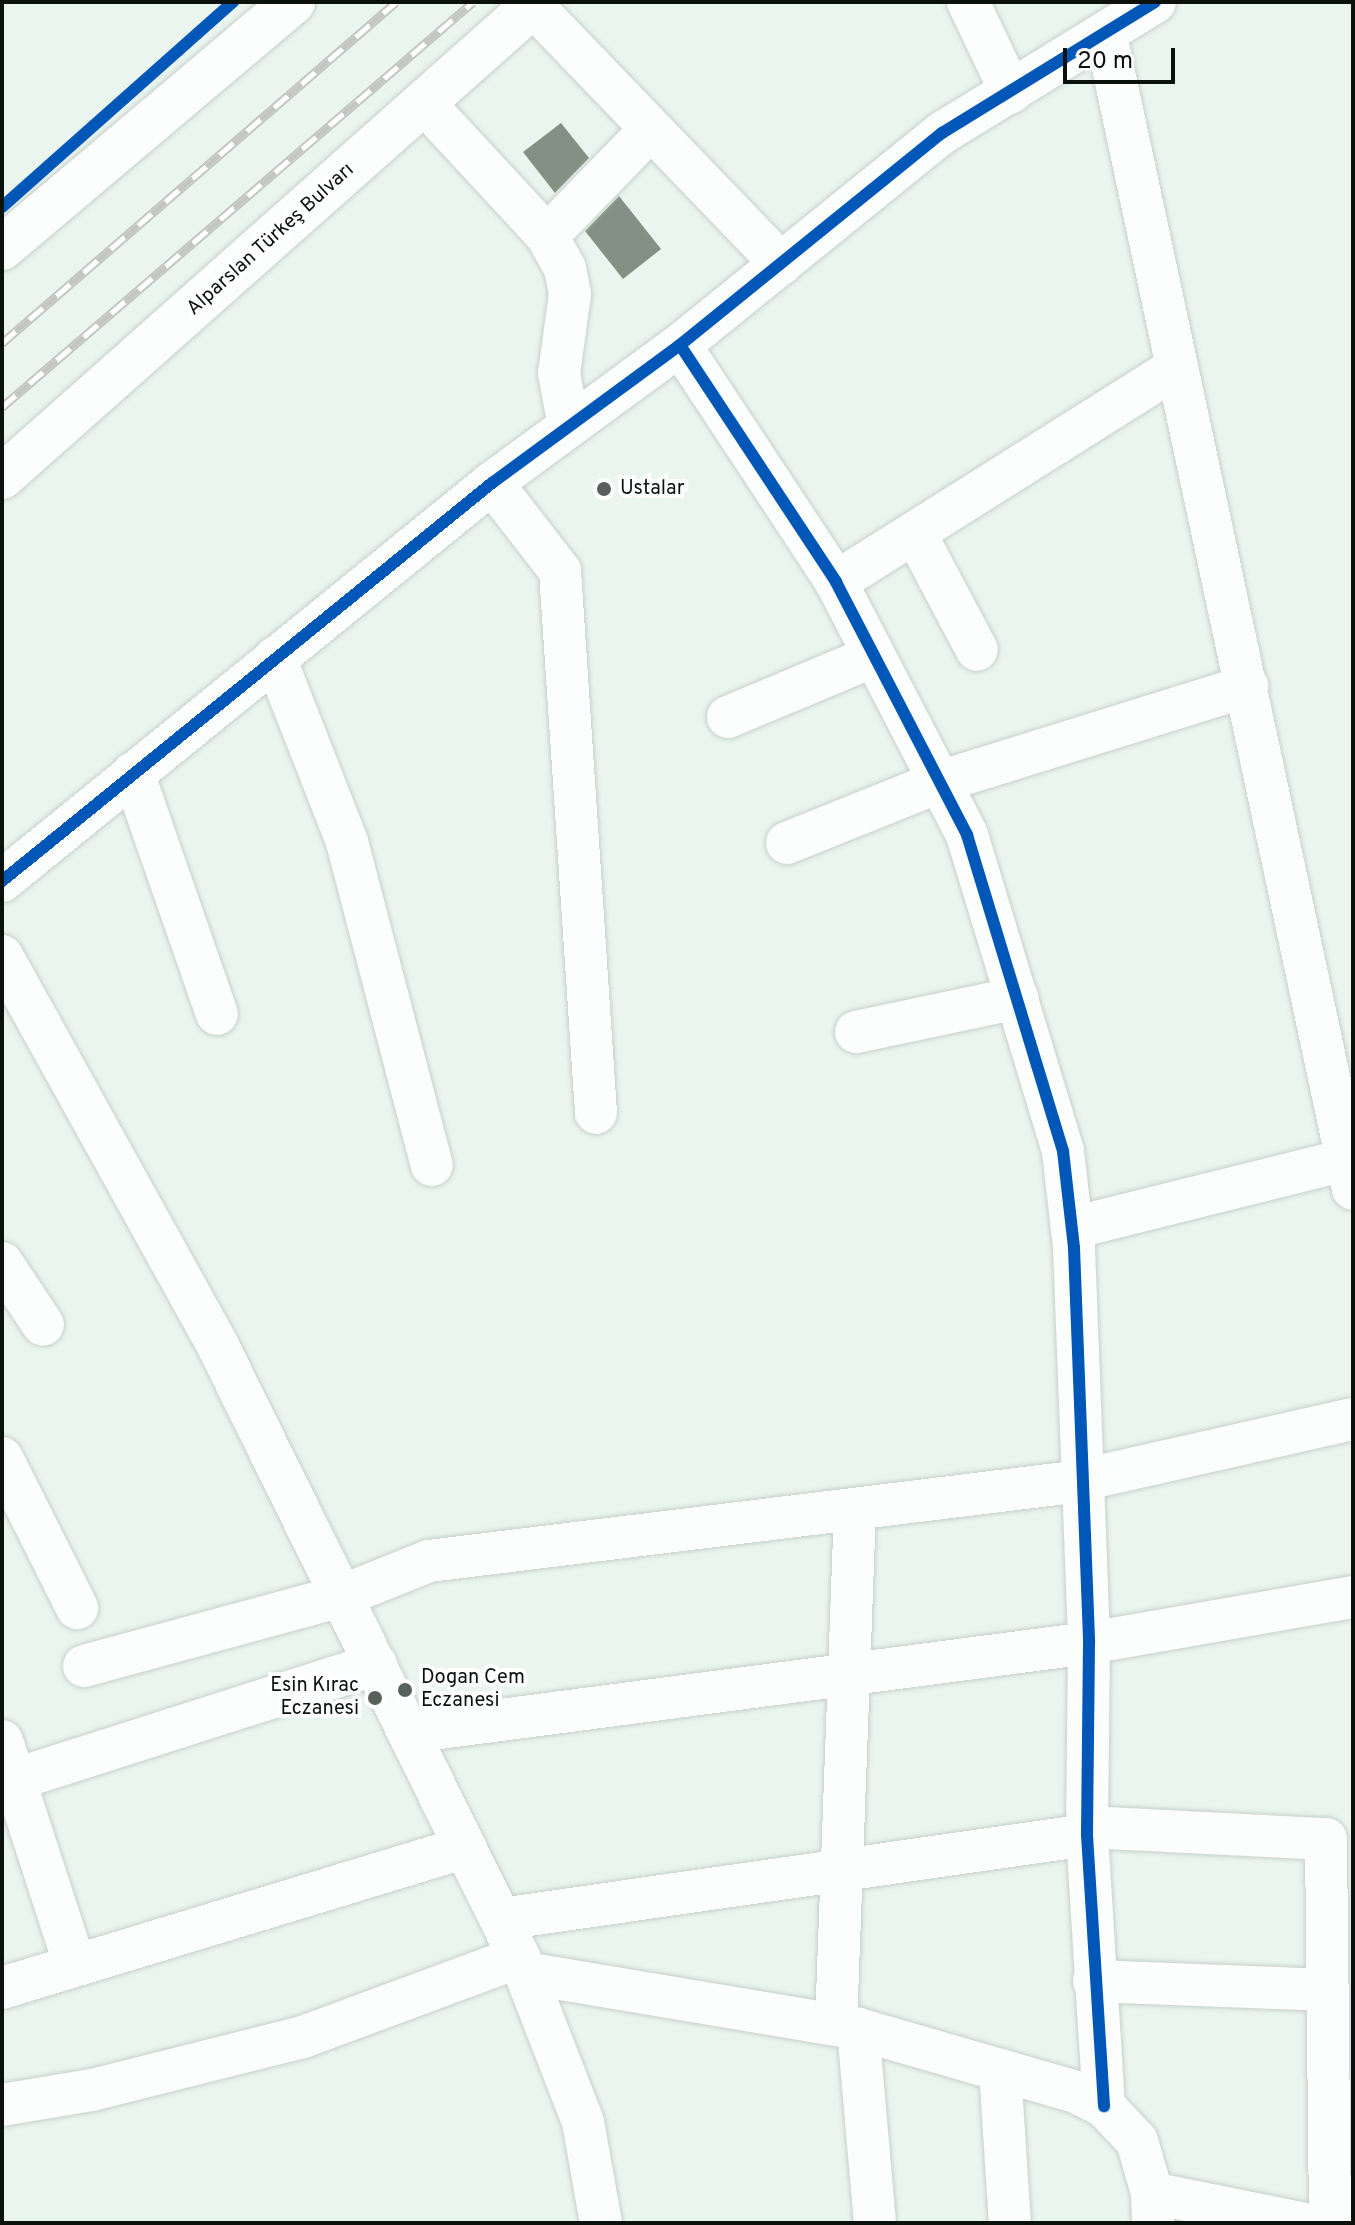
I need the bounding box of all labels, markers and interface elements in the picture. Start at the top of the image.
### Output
scale bar [1067,32,1179,82]
text: 20 m [1077,47,1133,77]
street label: Alparslan Türkeş Bulvarı [182,158,360,322]
place label: Ustalar [620,477,684,501]
marker: Ustalar [595,480,613,498]
place label: Dogan Cem Eczanesi [421,1666,525,1713]
place label: Esin Kırac Eczanesi [270,1674,359,1721]
marker: Dogan Cem Eczanesi [396,1681,414,1699]
marker: Esin Kırac Eczanesi [366,1689,384,1707]

